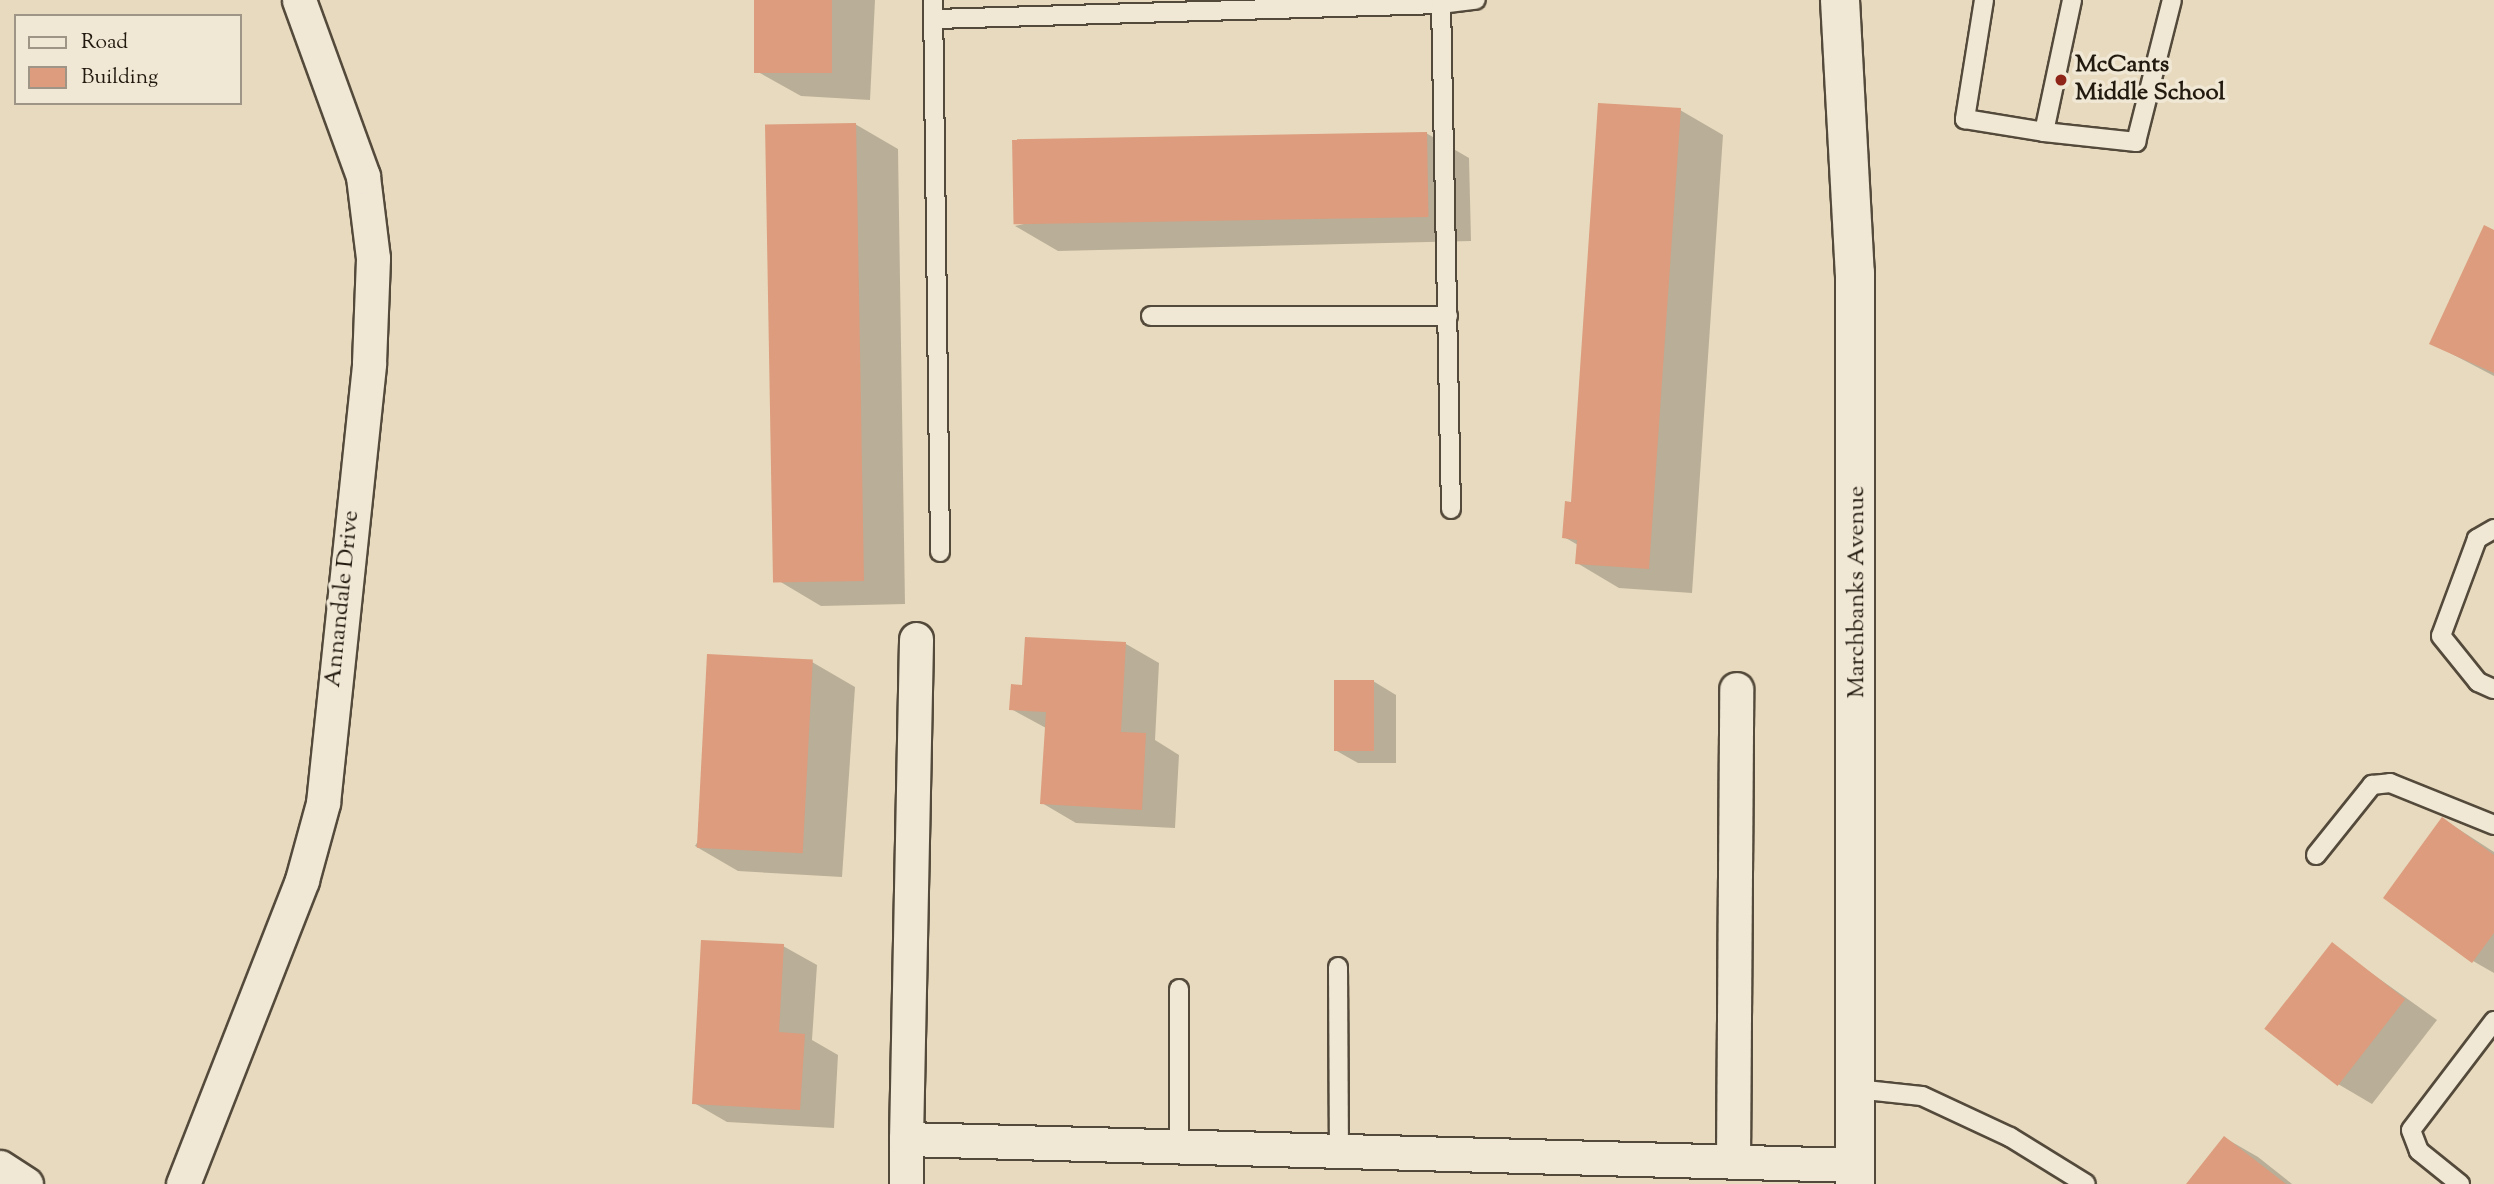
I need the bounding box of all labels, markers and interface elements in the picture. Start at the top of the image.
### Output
legend [14,14,242,105]
text: Road [81,28,128,58]
place label: McCants Middle School [2075,52,2225,108]
text: Building [81,63,158,93]
marker: McCants Middle School [2053,72,2069,88]
street label: Marchbanks Avenue [1844,486,1872,698]
street label: Annandale Drive [319,509,367,689]

